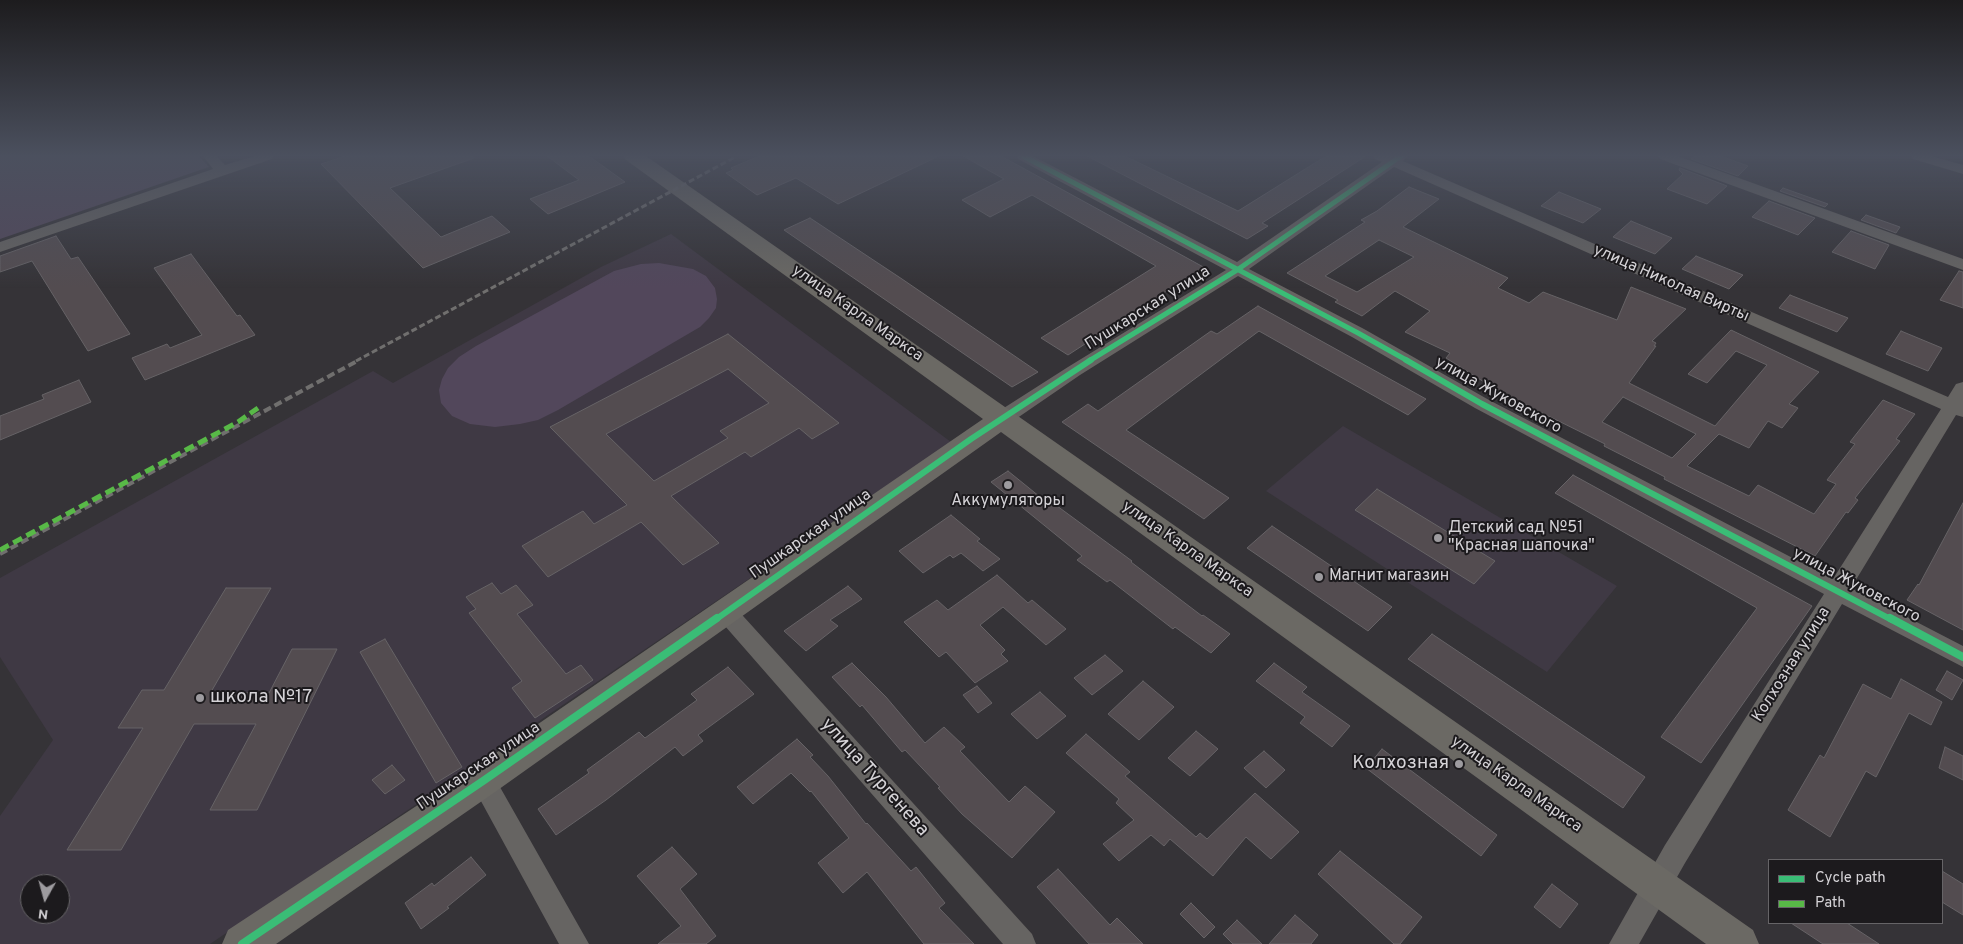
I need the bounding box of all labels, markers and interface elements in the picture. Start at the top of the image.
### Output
street label: улица Николая Вирты [1590,241,1752,327]
street label: улица Карла Маркса [788,262,926,366]
street label: Пушкарская улица [1082,263,1214,355]
street label: улица Жуковского [1431,353,1565,439]
marker: Аккумуляторы [1002,479,1014,491]
street label: Пушкарская улица [747,486,875,584]
place label: Аккумуляторы [951,492,1065,512]
street label: улица Карла Маркса [1118,498,1256,602]
place label: Детский сад №51 "Красная шапочка" [1448,519,1595,557]
marker: Детский сад №51 "Красная шапочка" [1432,532,1444,544]
street label: улица Жуковского [1789,544,1923,628]
place label: Магнит магазин [1329,567,1449,587]
marker: Магнит магазин [1313,571,1325,583]
street label: Колхозная улица [1749,604,1835,726]
place label: школа №17 [210,687,312,709]
marker: школа №17 [194,692,206,704]
street label: улица Тургенева [815,714,933,842]
street label: Пушкарская улица [414,719,544,815]
street label: улица Карла Маркса [1447,733,1585,837]
place label: Колхозная [1352,753,1449,775]
marker: Колхозная [1453,758,1465,770]
legend [1768,859,1943,924]
text: Cycle path [1815,869,1886,888]
north arrow [20,874,70,924]
text: Path [1815,894,1846,913]
text: N [37,904,49,922]

